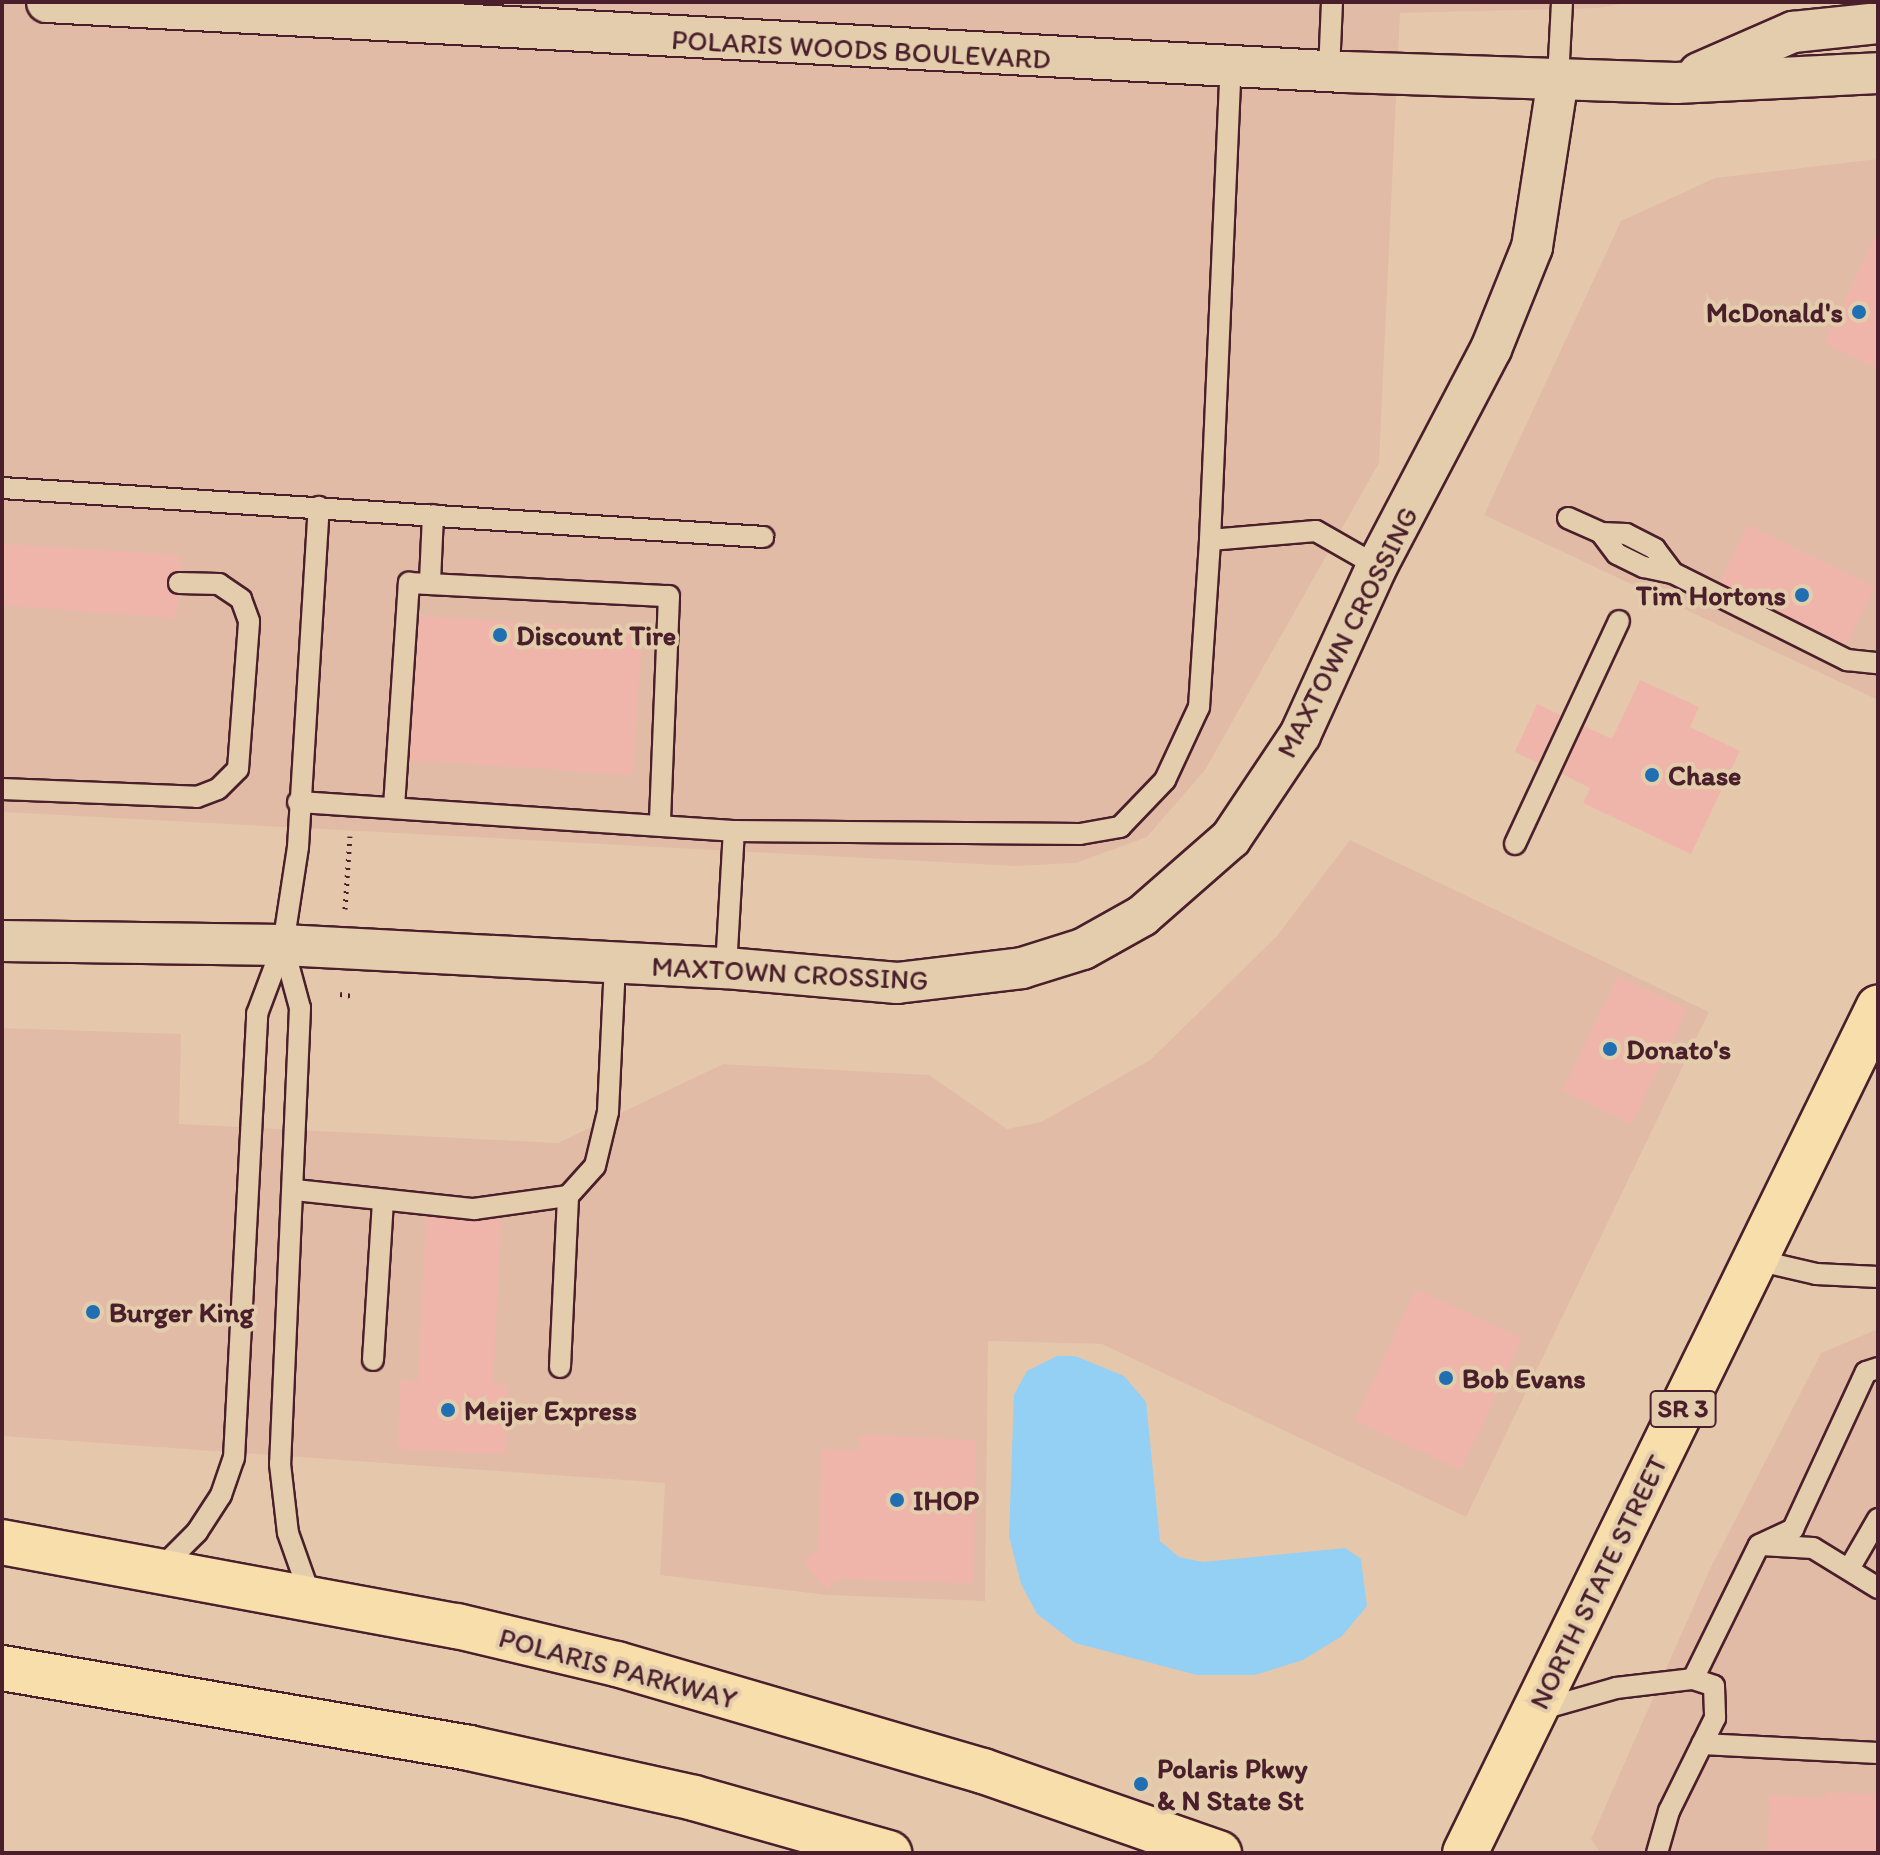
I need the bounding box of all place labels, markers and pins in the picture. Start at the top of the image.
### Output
place label: McDonald's [1706,295,1843,329]
marker: McDonald's [1850,303,1868,321]
place label: Tim Hortons [1635,578,1786,612]
marker: Tim Hortons [1793,586,1811,604]
place label: Discount Tire [516,618,677,652]
marker: Discount Tire [491,626,509,644]
place label: Chase [1668,758,1741,792]
marker: Chase [1643,766,1661,784]
place label: Donato's [1626,1032,1731,1066]
marker: Donato's [1601,1040,1619,1058]
place label: Burger King [109,1295,254,1329]
marker: Burger King [84,1303,102,1321]
place label: Bob Evans [1462,1361,1585,1395]
marker: Bob Evans [1437,1369,1455,1387]
place label: Meijer Express [464,1393,636,1427]
marker: Meijer Express [439,1401,457,1419]
place label: IHOP [913,1483,979,1517]
marker: IHOP [888,1491,906,1509]
place label: Polaris Pkwy & N State St [1157,1751,1308,1817]
marker: Polaris Pkwy & N State St [1132,1775,1150,1793]

